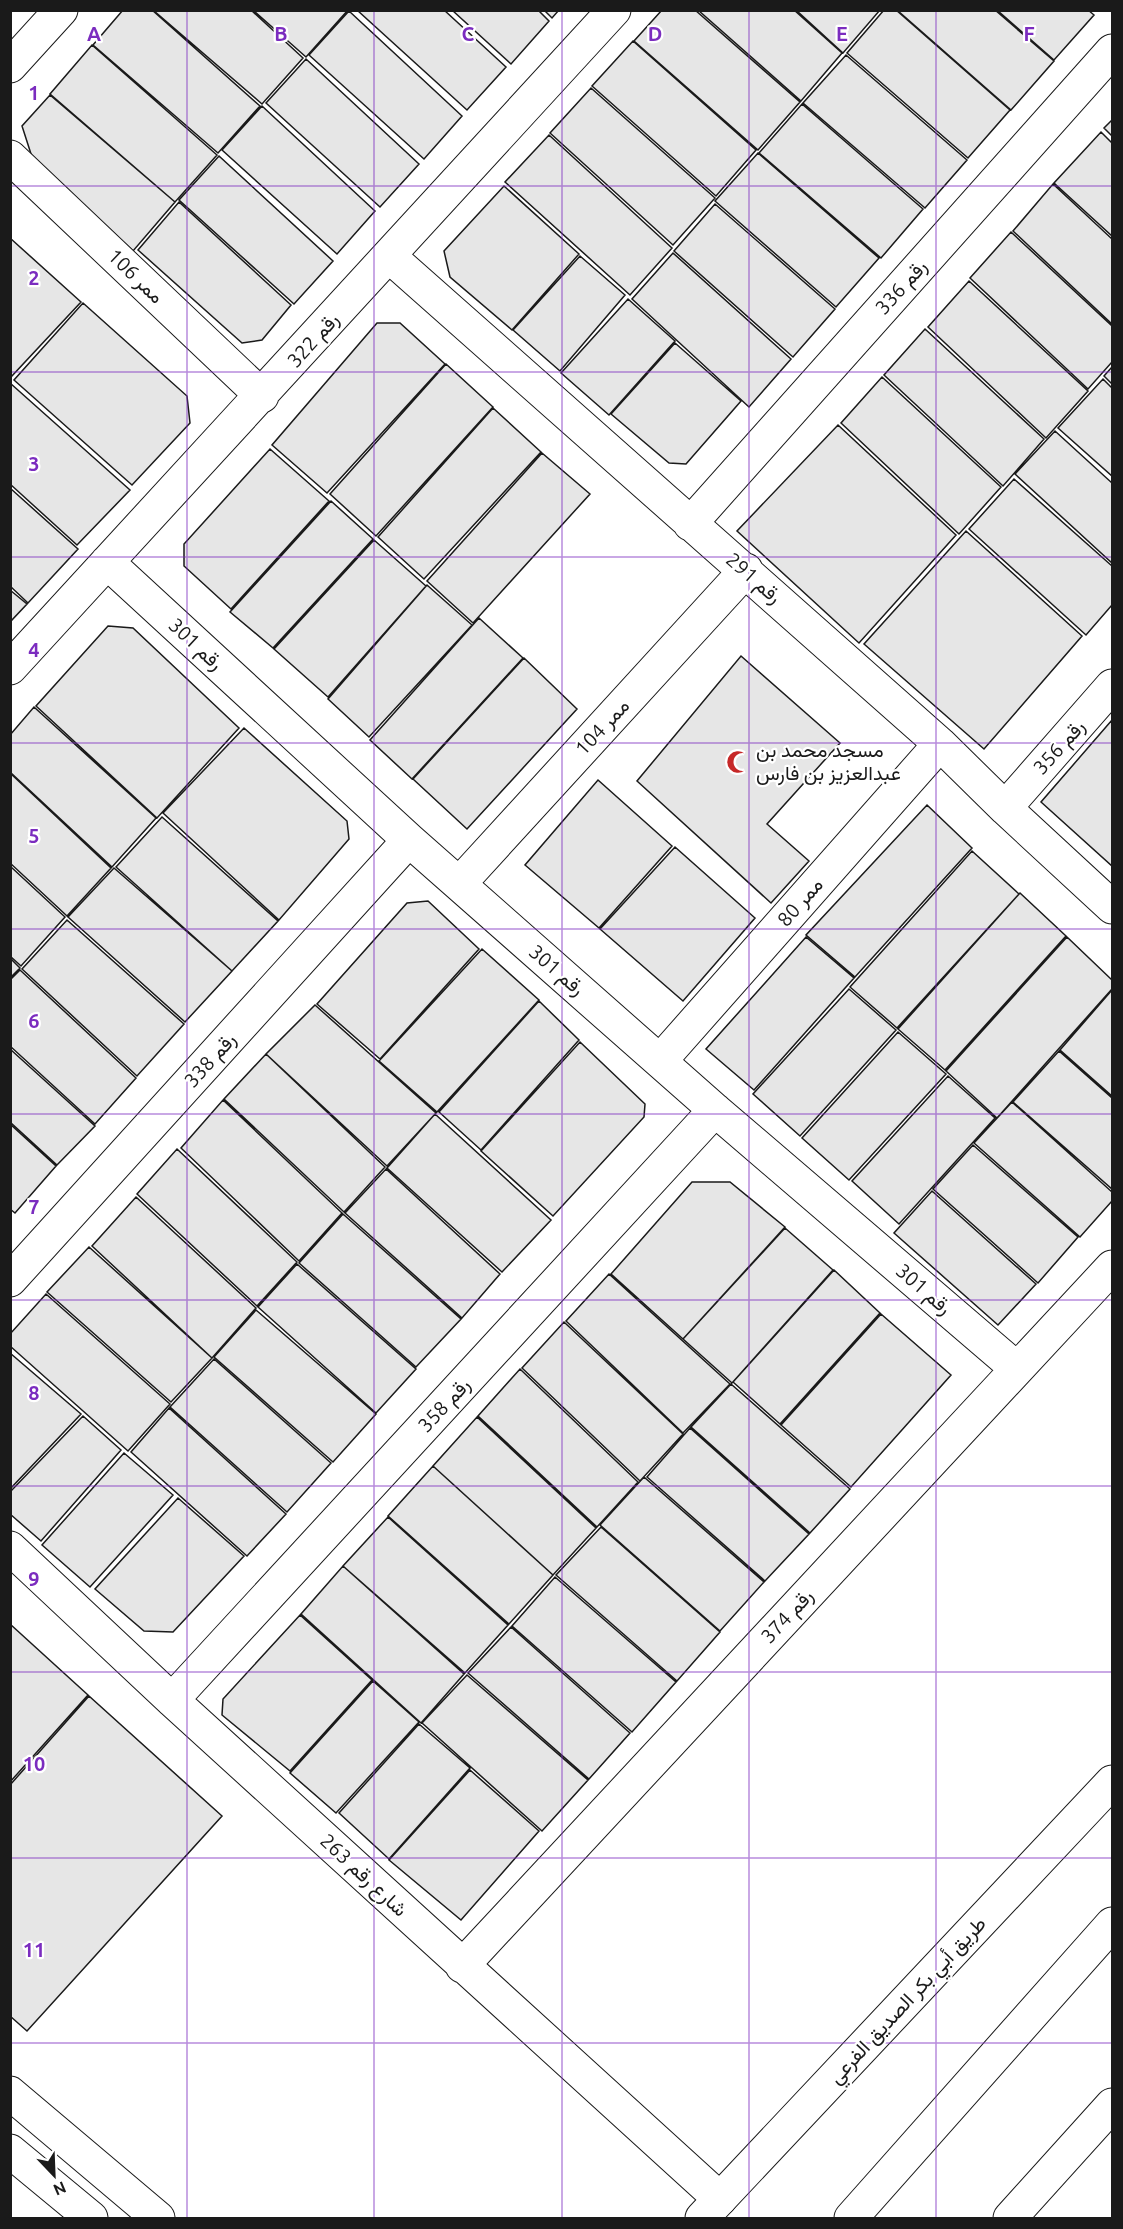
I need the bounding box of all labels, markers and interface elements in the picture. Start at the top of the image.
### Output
text: A [87,22,101,45]
text: B [274,22,288,45]
text: C [462,22,475,45]
text: D [648,22,662,45]
text: E [836,22,848,45]
text: F [1023,22,1035,45]
text: 1 [28,81,40,104]
street label: ممر 106 [102,244,169,309]
street label: رقم 336 [870,255,933,320]
text: 2 [28,266,40,289]
street label: رقم 322 [282,308,345,373]
text: 3 [28,452,40,475]
street label: رقم 291 [721,547,787,609]
street label: رقم 301 [163,613,228,676]
text: 4 [28,638,40,661]
street label: ممر 104 [570,694,635,761]
street label: رقم 356 [1028,715,1091,780]
place label: مسجد محمد بن عبدالعزيز بن فارس [756,738,901,786]
mosque icon: مسجد محمد بن عبدالعزيز بن فارس [725,749,751,775]
text: 5 [28,824,40,847]
street label: ممر 80 [772,873,829,932]
street label: رقم 301 [524,939,590,1001]
text: 6 [28,1009,40,1032]
street label: رقم 338 [179,1028,242,1093]
text: 7 [28,1195,40,1218]
street label: رقم 301 [891,1258,957,1320]
street label: رقم 358 [413,1373,476,1438]
text: 8 [28,1381,40,1404]
text: 9 [28,1567,40,1590]
street label: رقم 374 [756,1584,819,1649]
text: 10 [23,1752,45,1775]
street label: شارع رقم 263 [314,1829,413,1923]
street label: طريق أبي بكر الصديق الفرعي [823,1911,994,2092]
text: 11 [23,1938,45,1961]
north arrow [24,2145,84,2205]
text: N [51,2178,69,2199]

